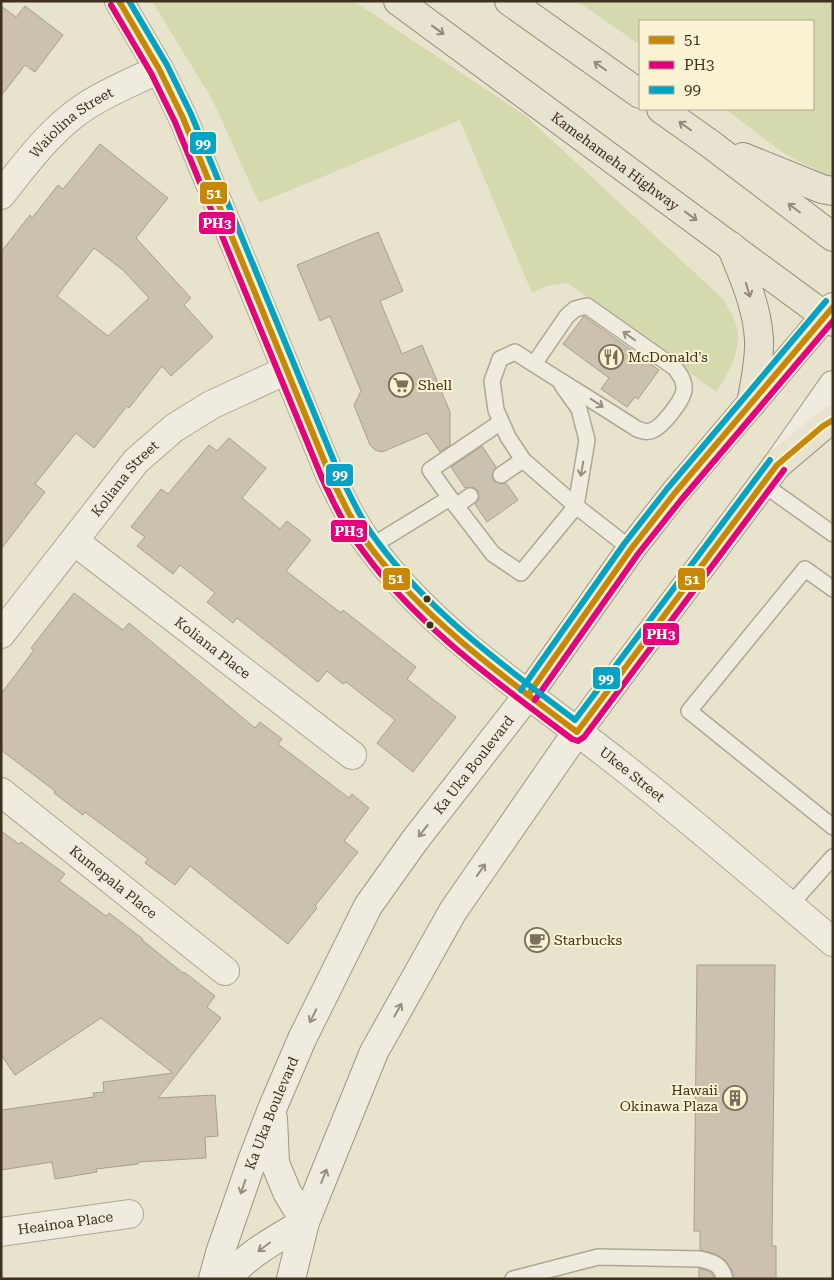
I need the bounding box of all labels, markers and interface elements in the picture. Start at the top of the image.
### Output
legend [639,20,814,110]
one-way arrow [431,25,445,35]
text: 51 [684,31,701,49]
text: PH3 [684,56,714,74]
one-way arrow [594,61,608,71]
text: 99 [684,81,701,99]
street label: Waiolina Street [26,84,116,161]
street label: Kamehameha Highway [548,109,683,214]
one-way arrow [678,121,692,131]
line badge: 99 [189,131,217,155]
text: 99 [195,135,211,151]
line badge: 51 [199,181,228,205]
text: 51 [206,185,222,201]
one-way arrow [788,202,801,213]
line badge: PH3 [198,211,236,235]
one-way arrow [684,211,697,222]
text: PH3 [202,215,232,231]
one-way arrow [744,282,754,298]
one-way arrow [622,331,636,341]
restaurant icon: McDonald's [598,344,624,370]
place label: McDonald's [628,349,708,365]
supermarket icon: Shell [388,372,414,398]
place label: Shell [418,377,453,393]
one-way arrow [589,398,603,408]
street label: Koliana Street [88,437,162,520]
one-way arrow [577,460,587,476]
line badge: 99 [325,463,354,487]
text: 99 [332,466,348,482]
line badge: PH3 [330,519,368,543]
text: PH3 [334,523,364,539]
line badge: 51 [382,567,411,591]
line badge: 51 [677,567,706,591]
text: 51 [388,570,404,586]
text: 51 [684,571,700,587]
unlabelled marker [422,594,432,604]
street label: Koliana Place [172,614,254,682]
unlabelled marker [425,620,435,630]
line badge: PH3 [642,622,680,646]
text: PH3 [646,626,676,642]
line badge: 99 [592,666,621,690]
text: 99 [598,670,614,686]
street label: Ka Uka Boulevard [430,712,517,817]
street label: Ukee Street [596,744,668,805]
one-way arrow [418,824,429,837]
street label: Kumepala Place [67,842,161,922]
one-way arrow [476,863,486,877]
cafe icon: Starbucks [524,927,550,953]
place label: Starbucks [554,932,622,948]
one-way arrow [393,1003,403,1017]
one-way arrow [308,1008,317,1023]
street label: Ka Uka Boulevard [242,1054,302,1172]
place label: Hawaii Okinawa Plaza [620,1082,719,1114]
building icon: Hawaii Okinawa Plaza [722,1085,748,1111]
one-way arrow [320,1169,329,1184]
one-way arrow [237,1179,247,1195]
street label: Heainoa Place [17,1208,114,1238]
one-way arrow [258,1242,271,1253]

